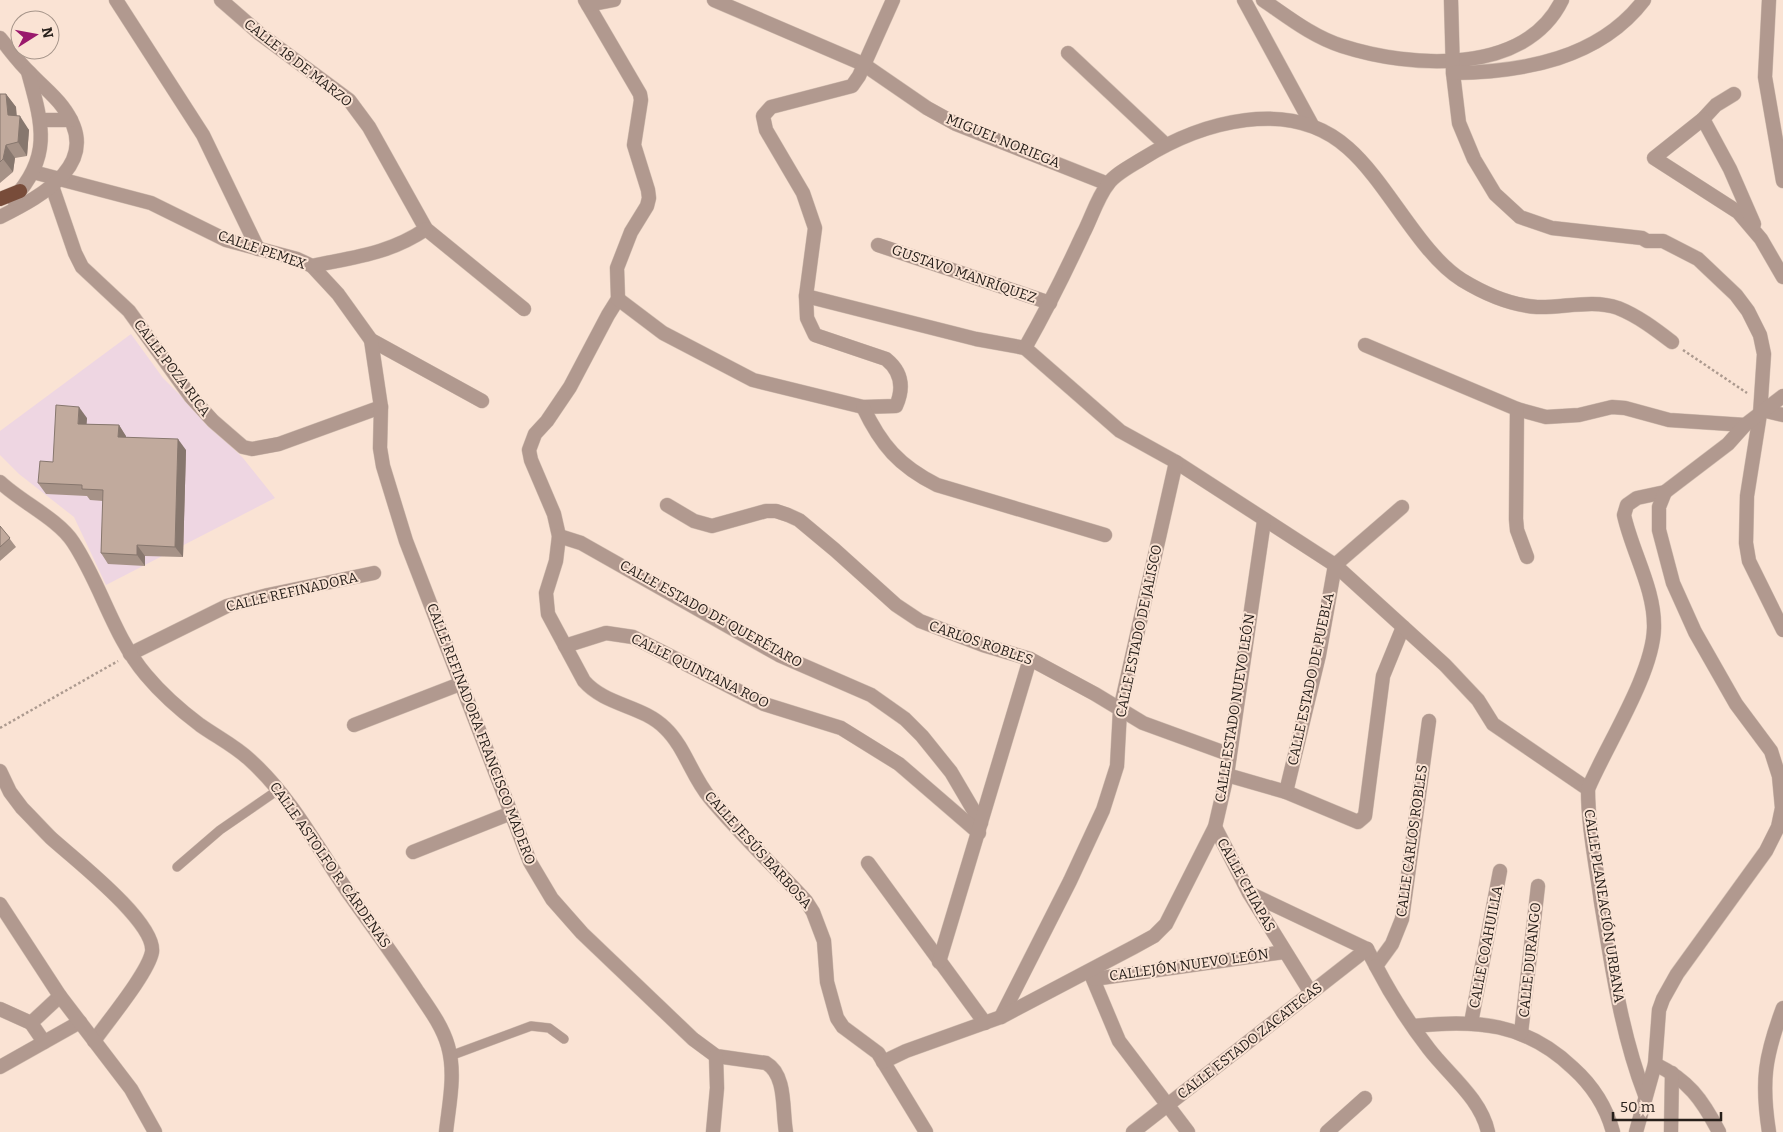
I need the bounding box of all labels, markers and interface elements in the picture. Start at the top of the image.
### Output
north arrow [10,10,60,60]
street label: CALLE 18 DE MARZO [240,15,356,111]
text: N [38,26,57,40]
street label: MIGUEL NORIEGA [943,110,1063,172]
street label: CALLE PEMEX [216,227,308,273]
street label: GUSTAVO MANRÍQUEZ [889,240,1039,307]
street label: CALLE POZA RICA [130,316,214,420]
street label: CALLE ESTADO DE JALISCO [1112,543,1166,719]
street label: CALLE ESTADO DE QUERÉTARO [617,556,806,671]
street label: CALLE REFINADORA [224,569,360,615]
street label: CALLE ESTADO DE PUEBLA [1284,591,1338,767]
street label: CALLE REFINADORA FRANCISCO MADERO [423,601,539,867]
street label: CALLE ESTADO NUEVO LEÓN [1211,612,1258,804]
street label: CARLOS ROBLES [927,617,1035,669]
street label: CALLE QUINTANA ROO [628,630,772,712]
street label: CALLE CARLOS ROBLES [1393,764,1431,918]
street label: CALLE ASTOLFO R. CÁRDENAS [266,778,395,951]
street label: CALLE JESÚS BARBOSA [701,787,816,912]
street label: CALLE PLANEACIÓN URBANA [1580,808,1629,1004]
street label: CALLE CHIAPAS [1213,835,1279,935]
street label: CALLE COAHUILLA [1466,884,1506,1010]
street label: CALLE DURANGO [1515,902,1545,1018]
street label: CALLEJÓN NUEVO LEÓN [1108,944,1270,985]
street label: CALLE ESTADO ZACATECAS [1174,979,1326,1103]
scale bar [1613,1090,1720,1122]
text: 50 m [1620,1098,1656,1116]

